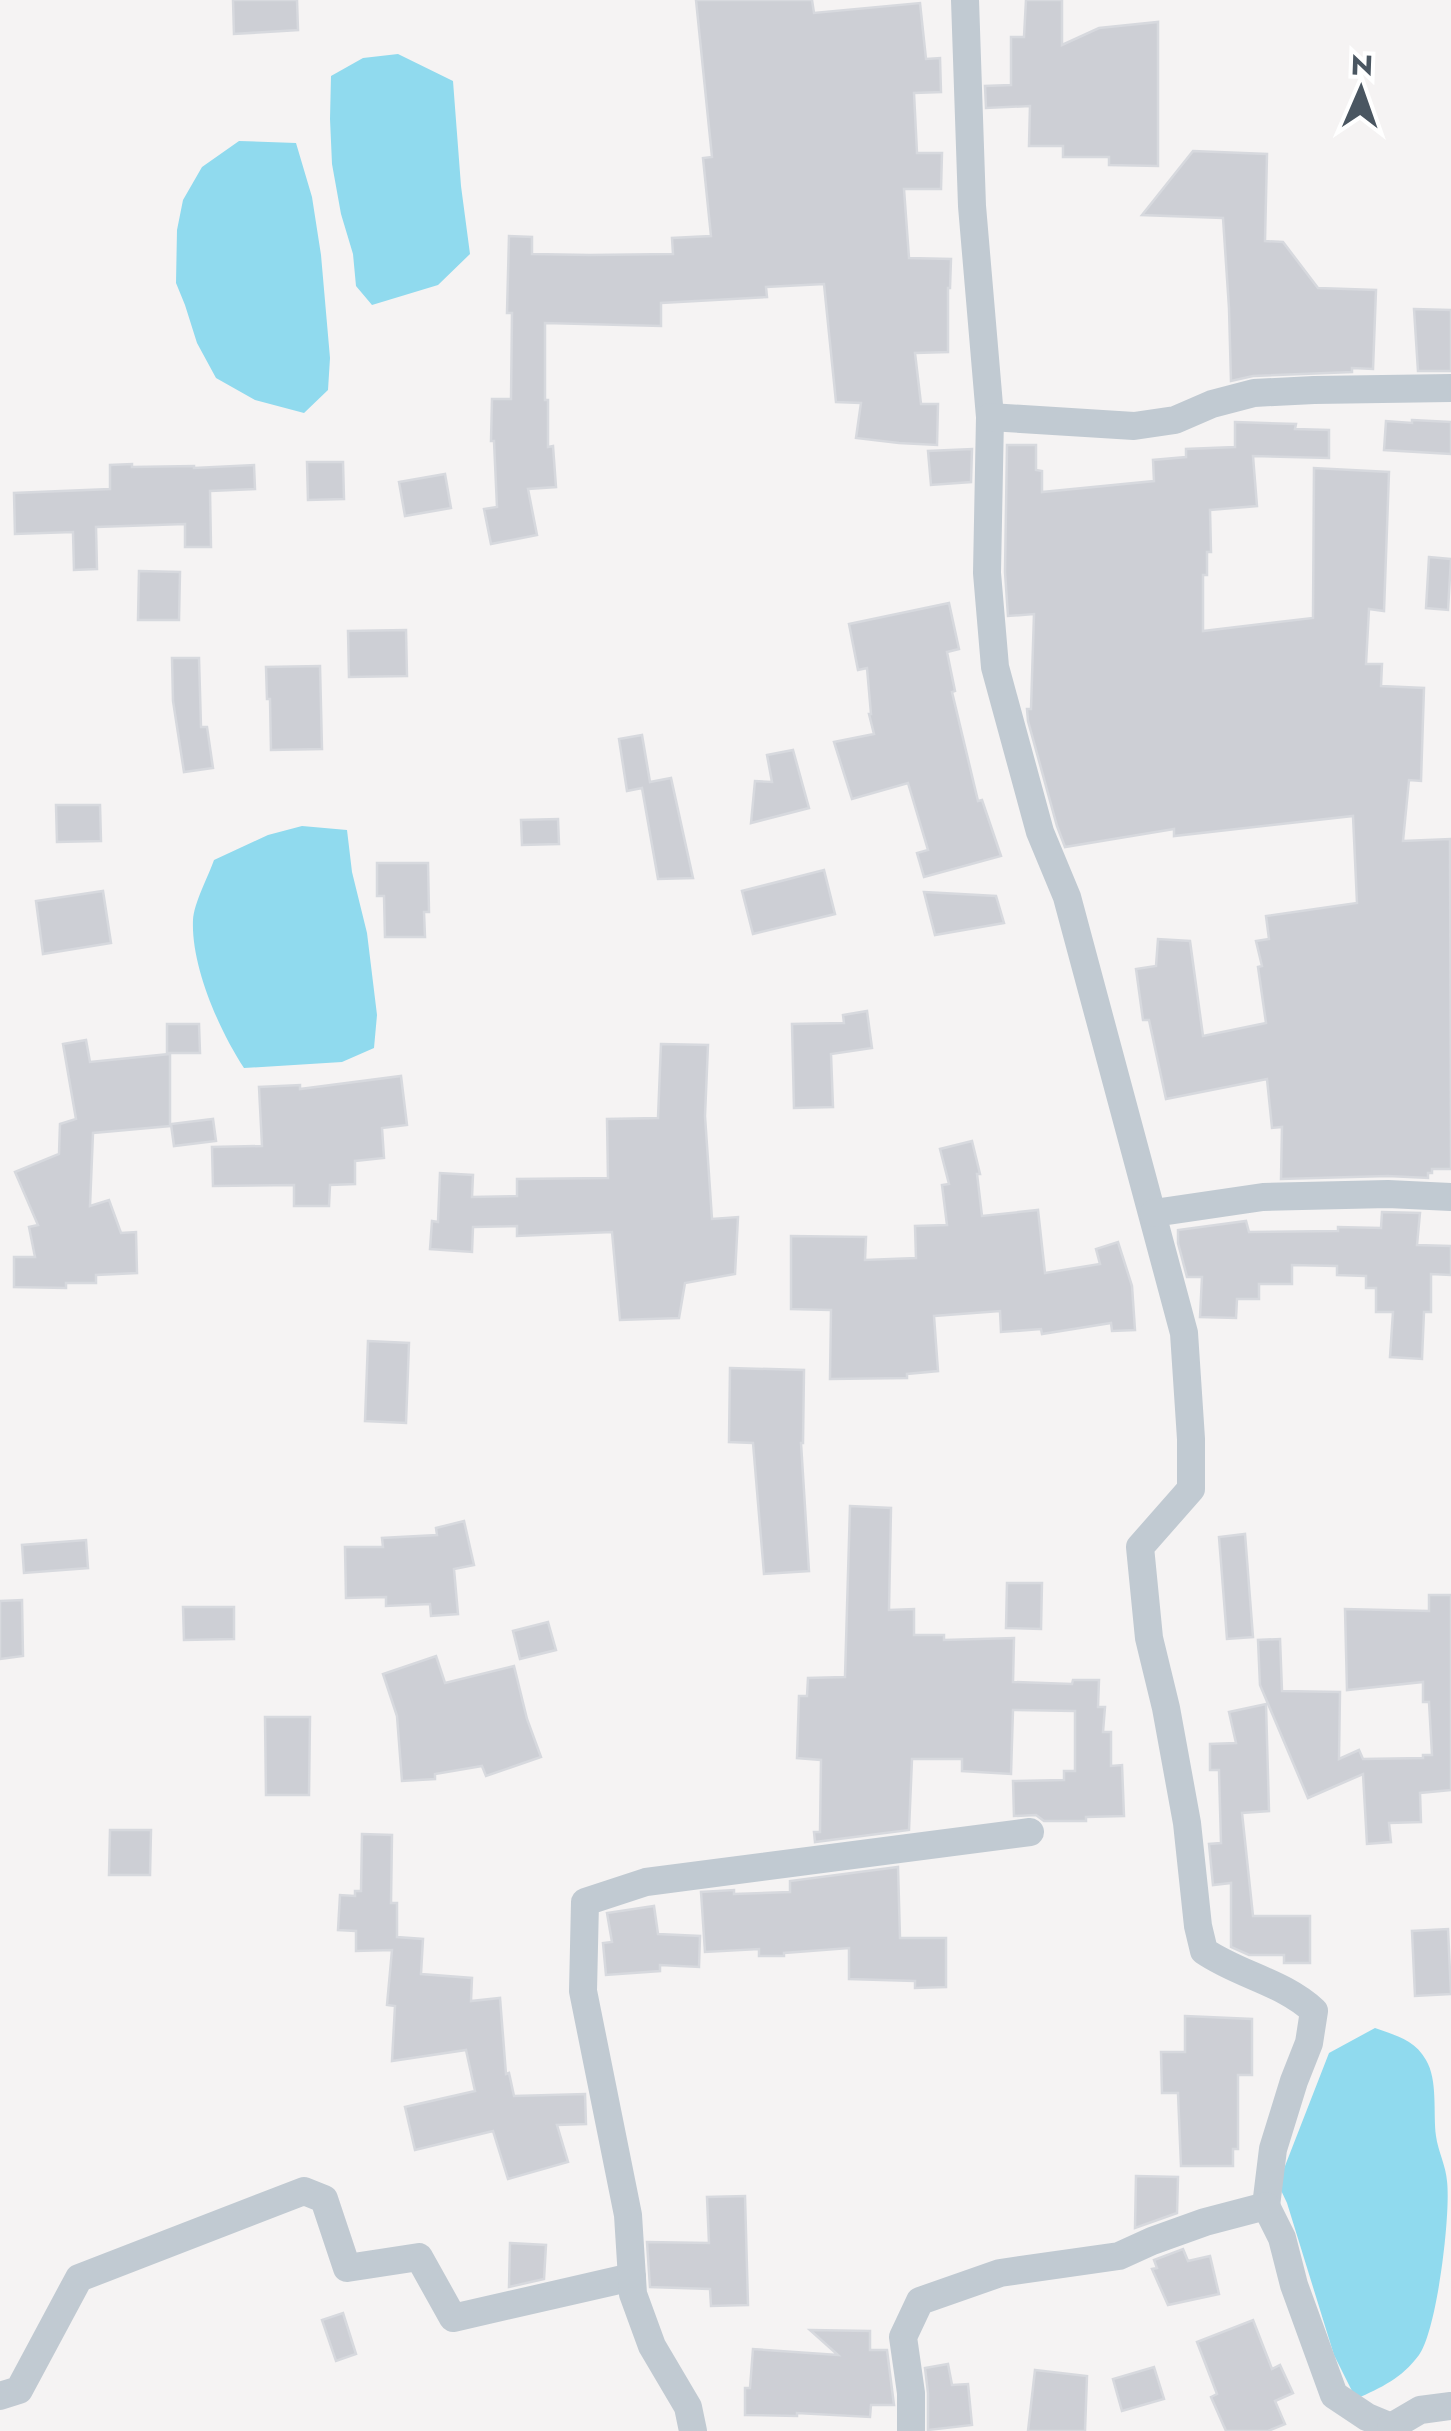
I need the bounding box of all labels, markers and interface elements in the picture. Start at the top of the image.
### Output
north arrow [1311,40,1411,140]
text: N [1350,45,1374,86]

